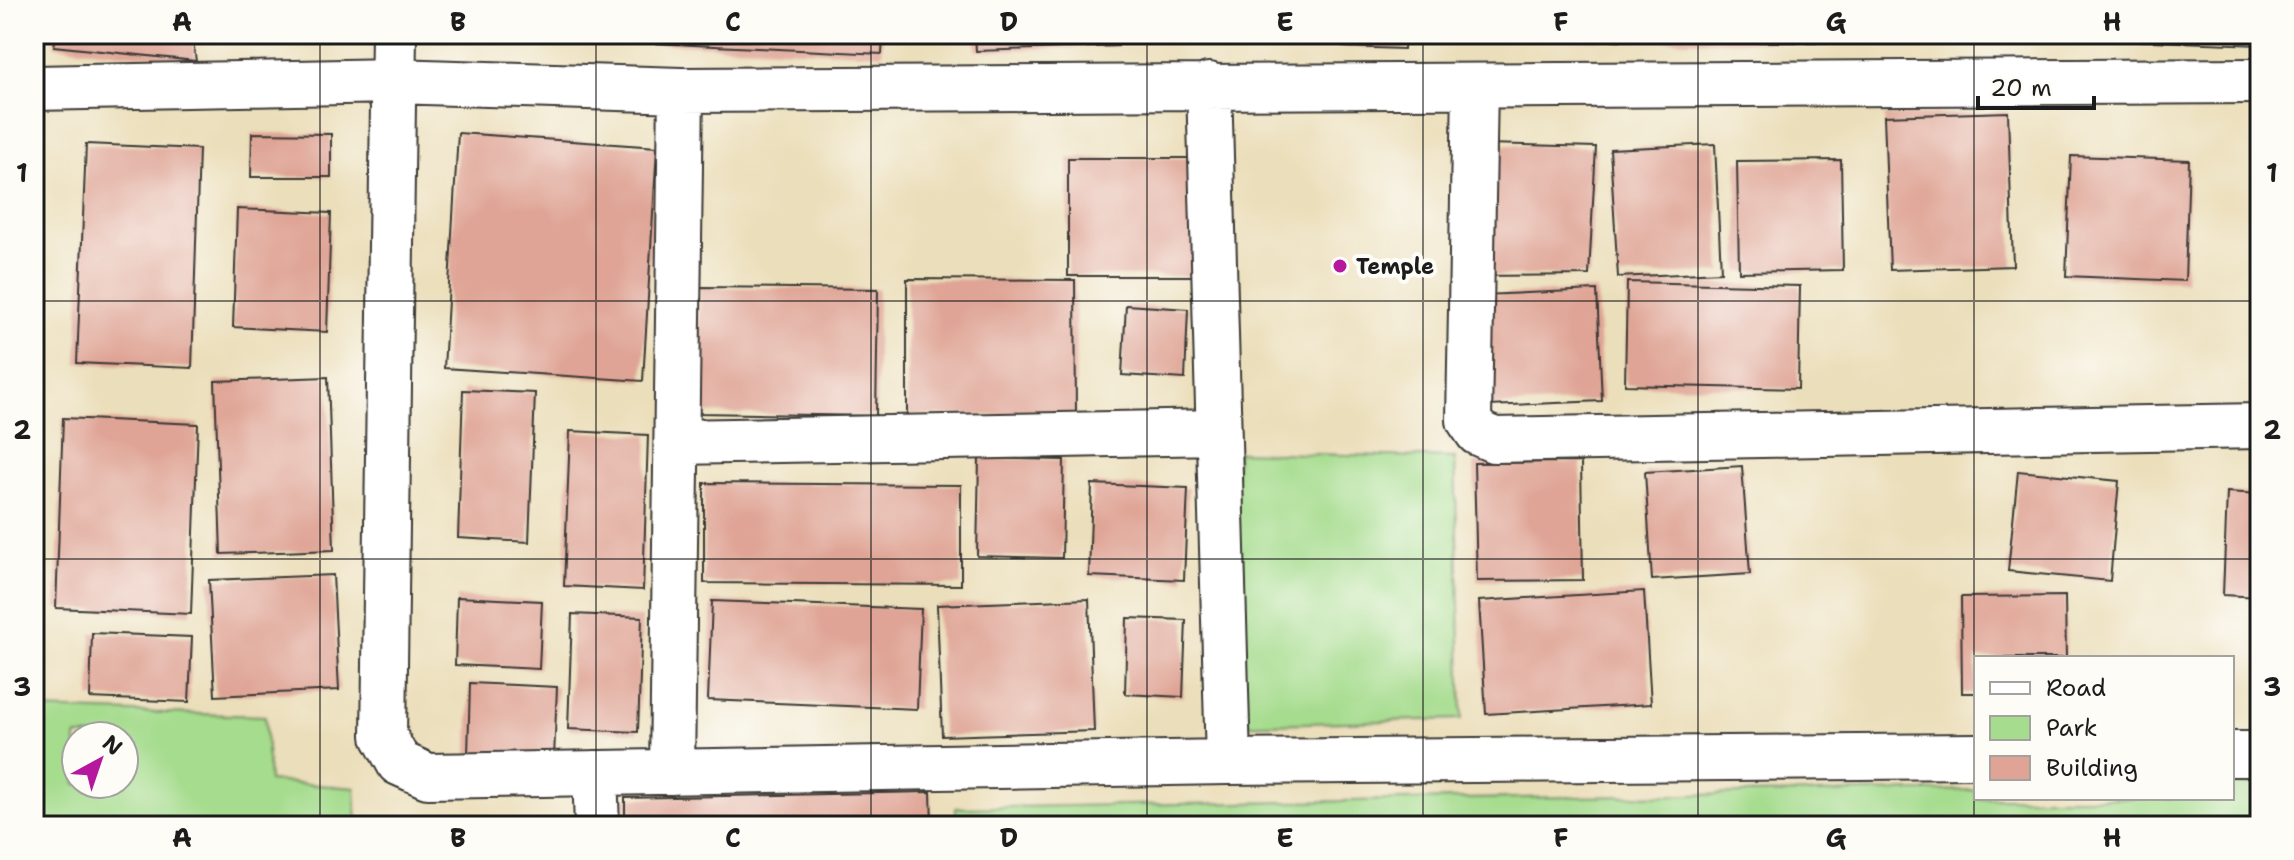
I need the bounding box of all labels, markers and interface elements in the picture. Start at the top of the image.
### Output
text: A [172,4,192,39]
text: B [450,4,466,39]
text: C [725,4,741,39]
text: D [1000,4,1018,39]
text: E [1276,4,1294,39]
text: F [1553,4,1569,39]
text: G [1826,4,1847,39]
text: H [2103,4,2121,39]
scale bar [1978,60,2094,110]
text: 20 m [1990,72,2052,104]
text: 1 [16,155,28,190]
text: 1 [2266,155,2278,190]
place label: Temple [1356,252,1434,281]
marker: Temple [1331,257,1349,275]
text: 2 [13,412,31,447]
text: 2 [2263,412,2281,447]
legend [1974,656,2234,800]
text: 3 [13,669,31,704]
text: 3 [2263,669,2281,704]
text: Road [2046,672,2106,704]
text: Park [2046,712,2098,744]
north arrow [60,720,140,800]
text: N [97,728,129,762]
text: Building [2046,752,2138,784]
text: A [172,820,192,855]
text: B [450,820,466,855]
text: C [725,820,741,855]
text: D [1000,820,1018,855]
text: E [1276,820,1294,855]
text: F [1553,820,1569,855]
text: G [1826,820,1847,855]
text: H [2103,820,2121,855]

